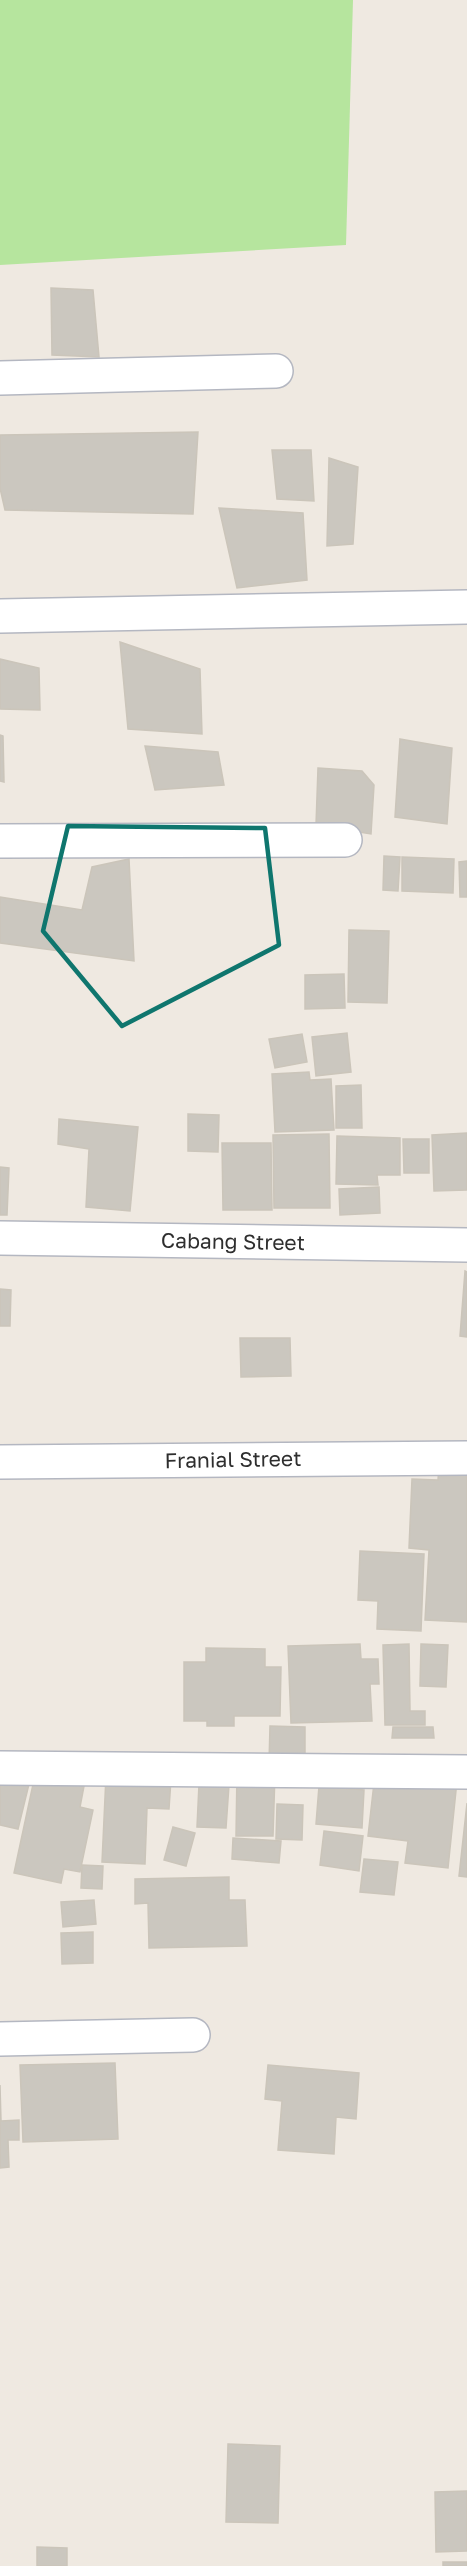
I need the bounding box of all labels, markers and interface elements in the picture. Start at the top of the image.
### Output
street label: Cabang Street [161,1227,305,1255]
street label: Franial Street [164,1445,302,1473]

